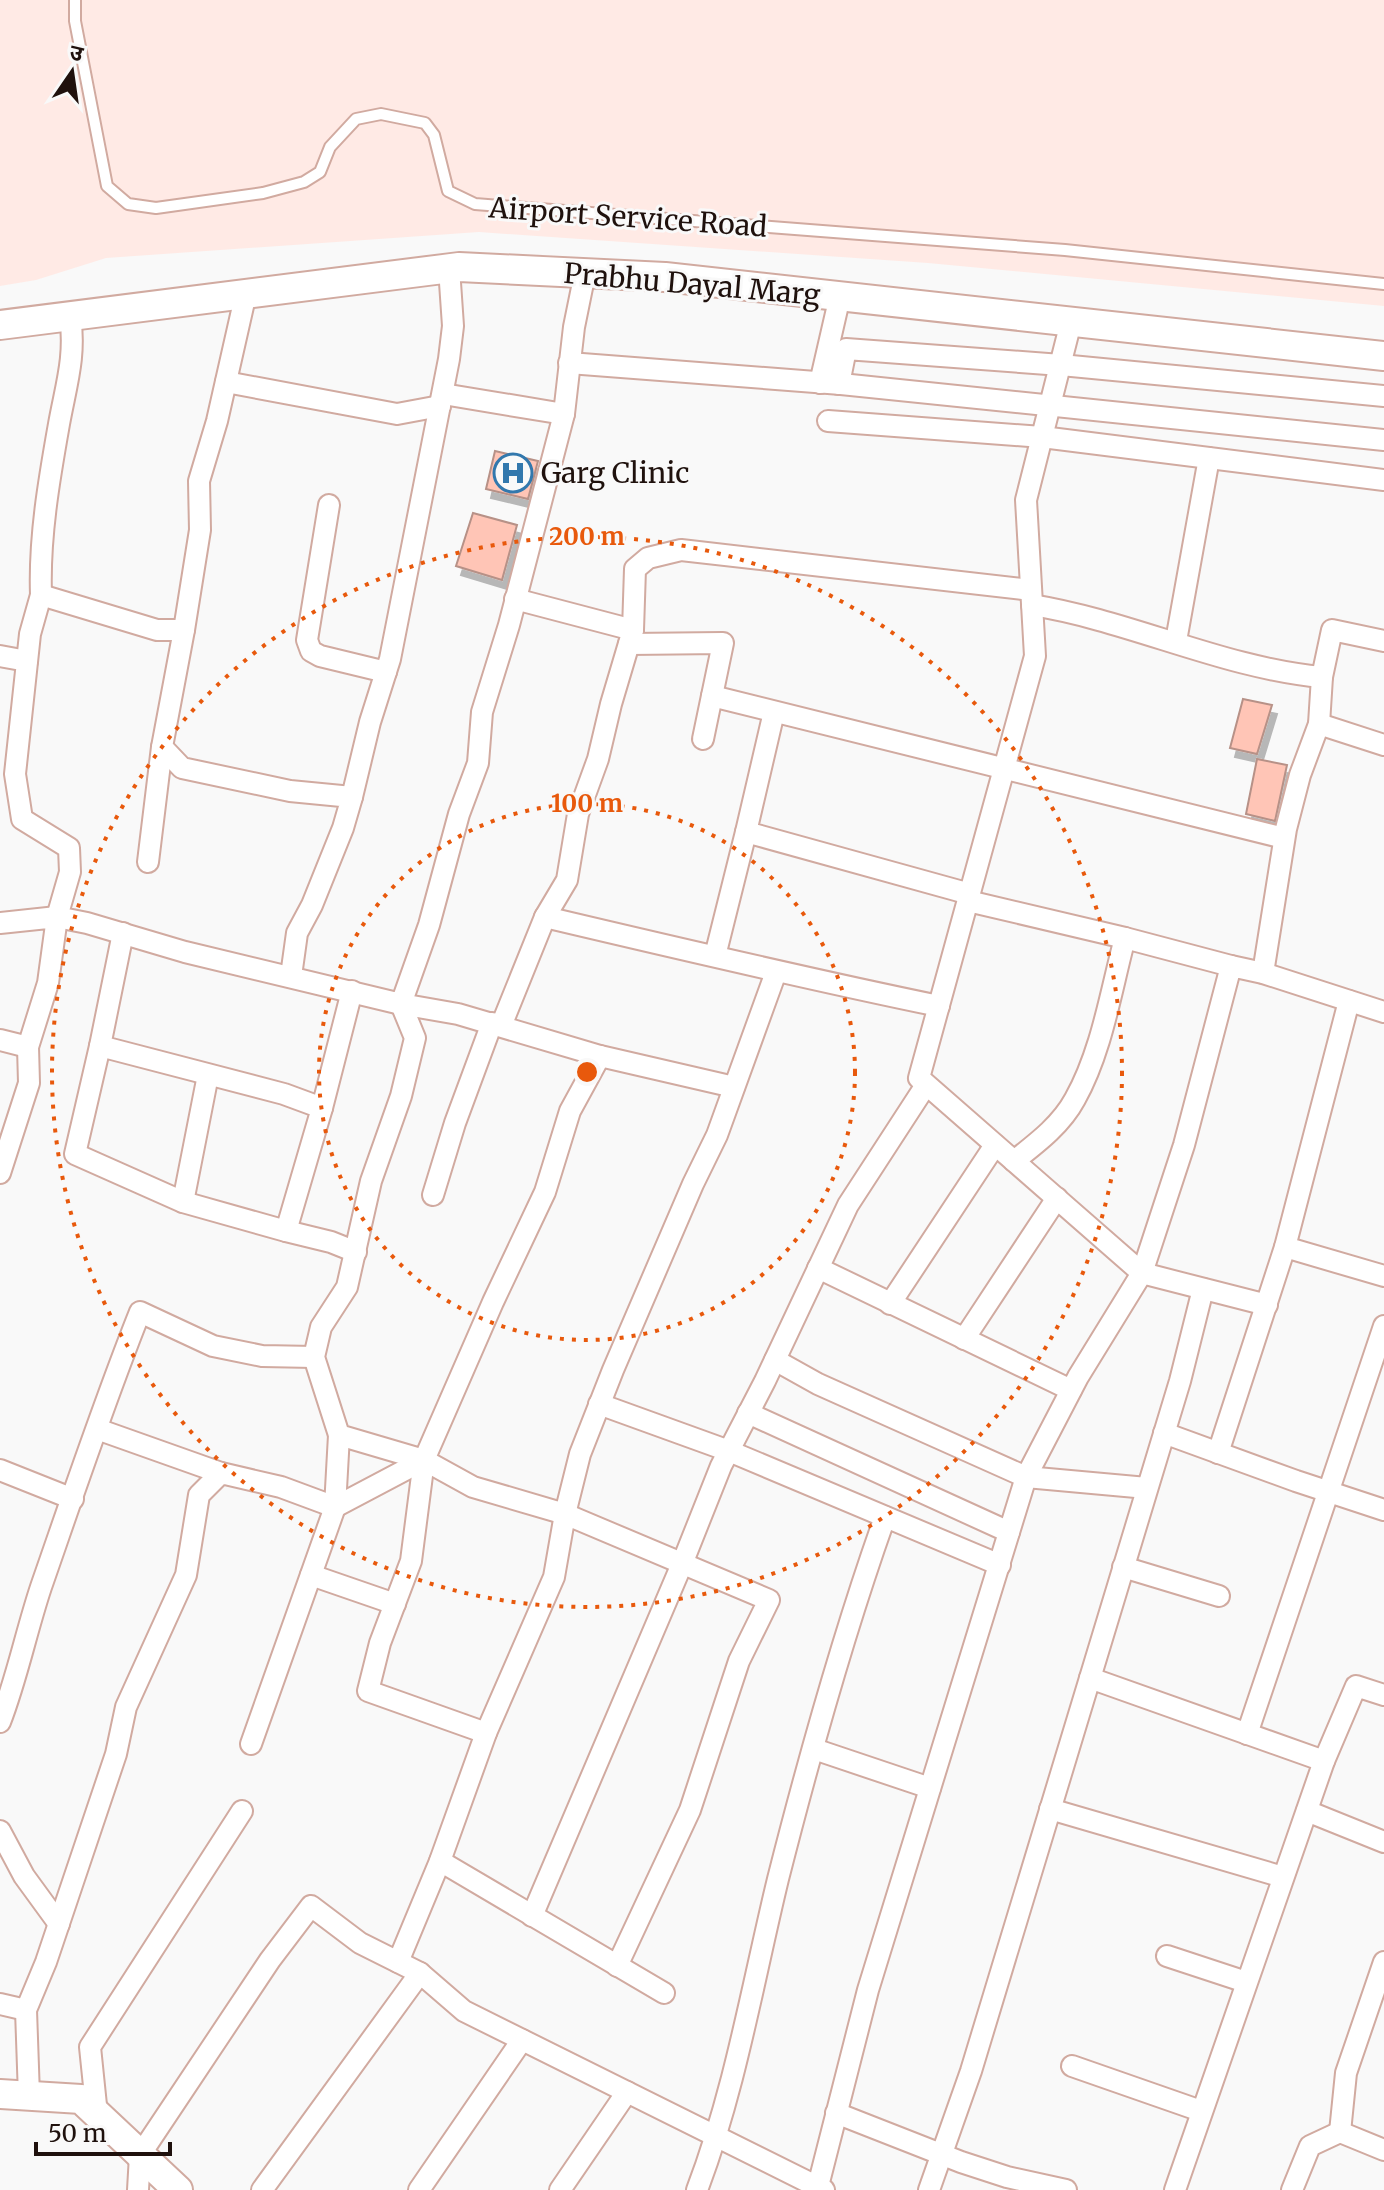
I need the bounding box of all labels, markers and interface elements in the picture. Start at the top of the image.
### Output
north arrow [32,32,112,112]
text: उ [67,37,87,68]
street label: Airport Service Road [487,189,768,245]
street label: Prabhu Dayal Marg [562,255,822,313]
hospital icon: Garg Clinic [492,452,534,494]
place label: Garg Clinic [541,455,689,491]
text: 200 m [549,521,625,552]
text: 100 m [551,788,623,819]
centre of rings [573,1058,601,1086]
scale bar [36,2106,170,2156]
text: 50 m [48,2118,107,2149]

